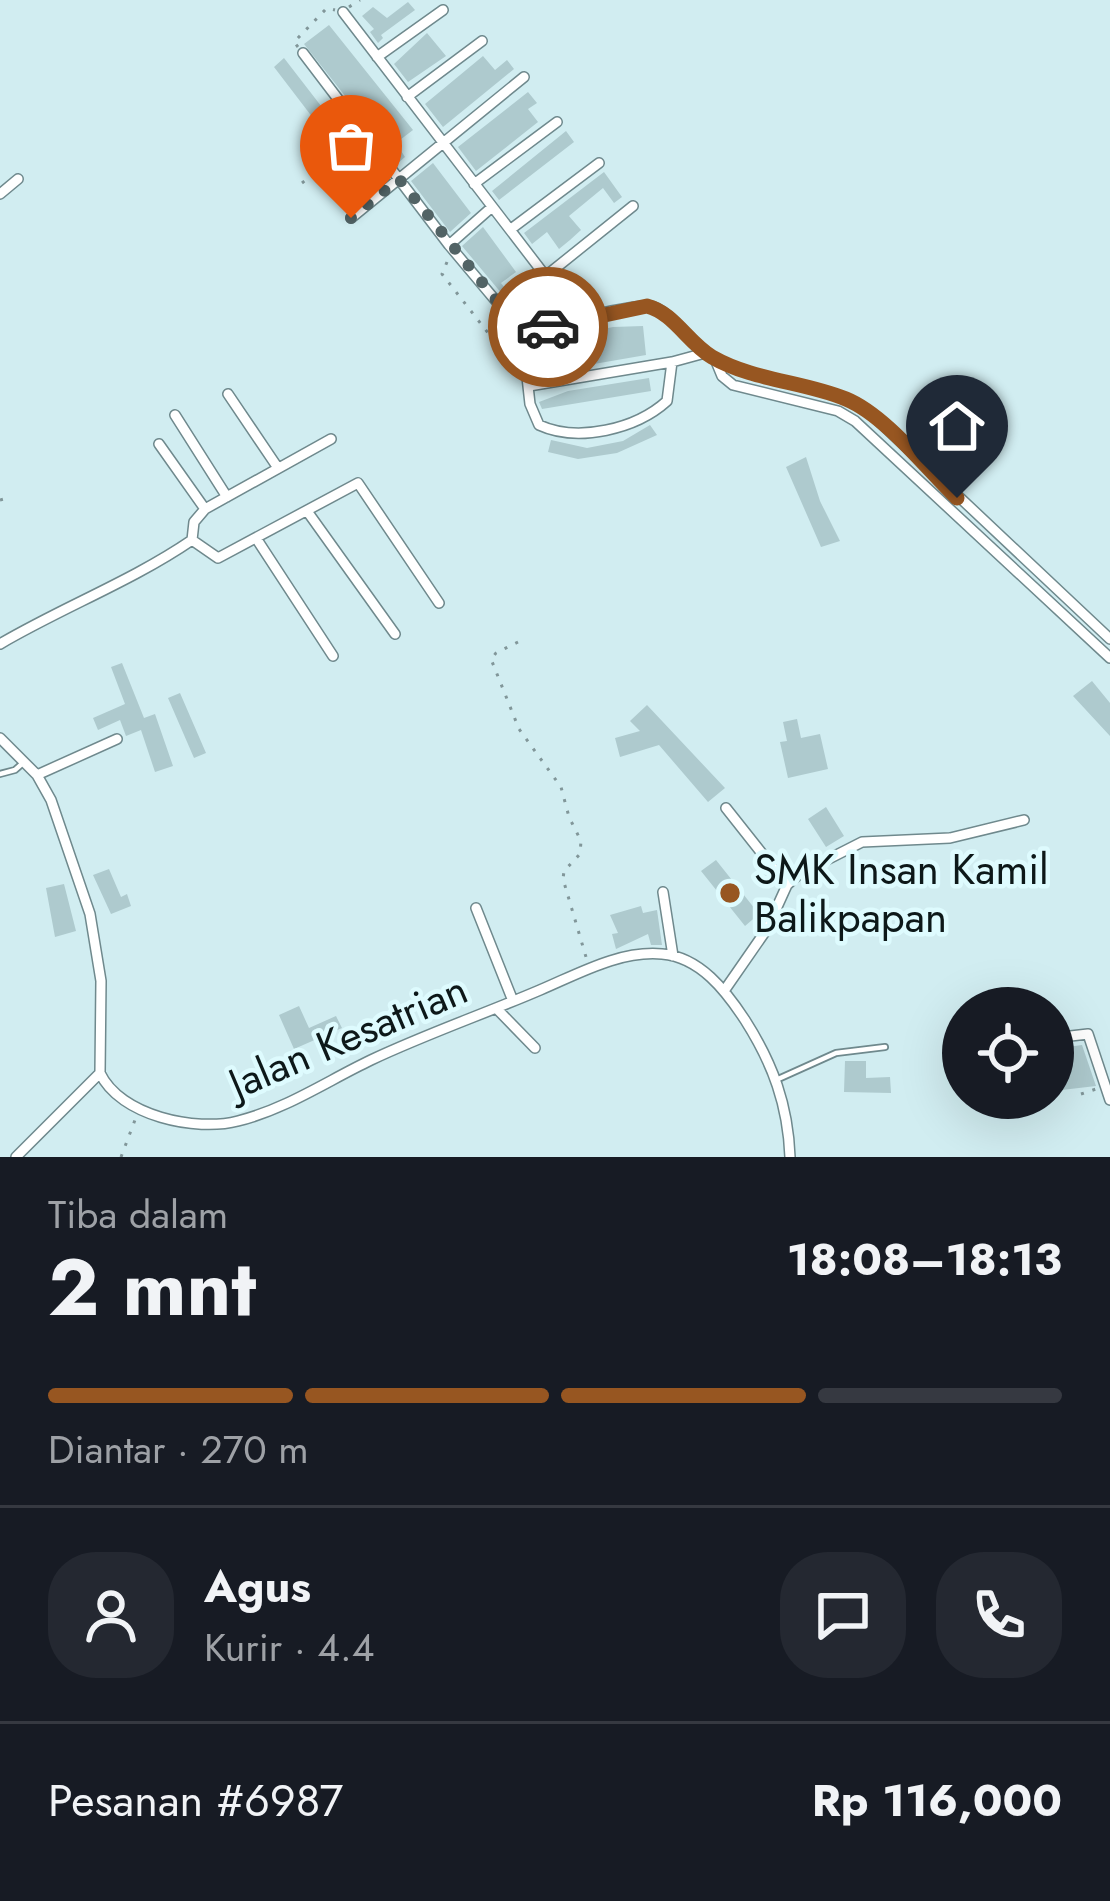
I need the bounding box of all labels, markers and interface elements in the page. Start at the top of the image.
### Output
pin [300,95,402,218]
icon: bag [318,113,384,179]
courier [488,267,608,387]
icon: car [515,294,581,360]
pin [906,375,1008,498]
icon: home [924,393,990,459]
place label: SMK Insan Kamil Balikpapan [754,839,1049,948]
marker: SMK Insan Kamil Balikpapan [717,880,743,906]
street label: Jalan Kesatrian [215,959,477,1116]
map controls [942,987,1074,1119]
button: locate [942,987,1074,1119]
text: Tiba dalam [48,1186,228,1243]
text: 18:08–18:13 [787,1227,1062,1292]
text: 2 mnt [48,1232,256,1344]
text: Diantar · 270 m [48,1421,309,1478]
button: person [48,1552,174,1678]
button: chat [780,1552,906,1678]
button: phone [936,1552,1062,1678]
text: Agus [204,1554,311,1619]
text: Kurir · 4.4 [204,1619,375,1676]
text: Pesanan #6987 [48,1768,343,1833]
text: Rp 116,000 [812,1768,1062,1833]

